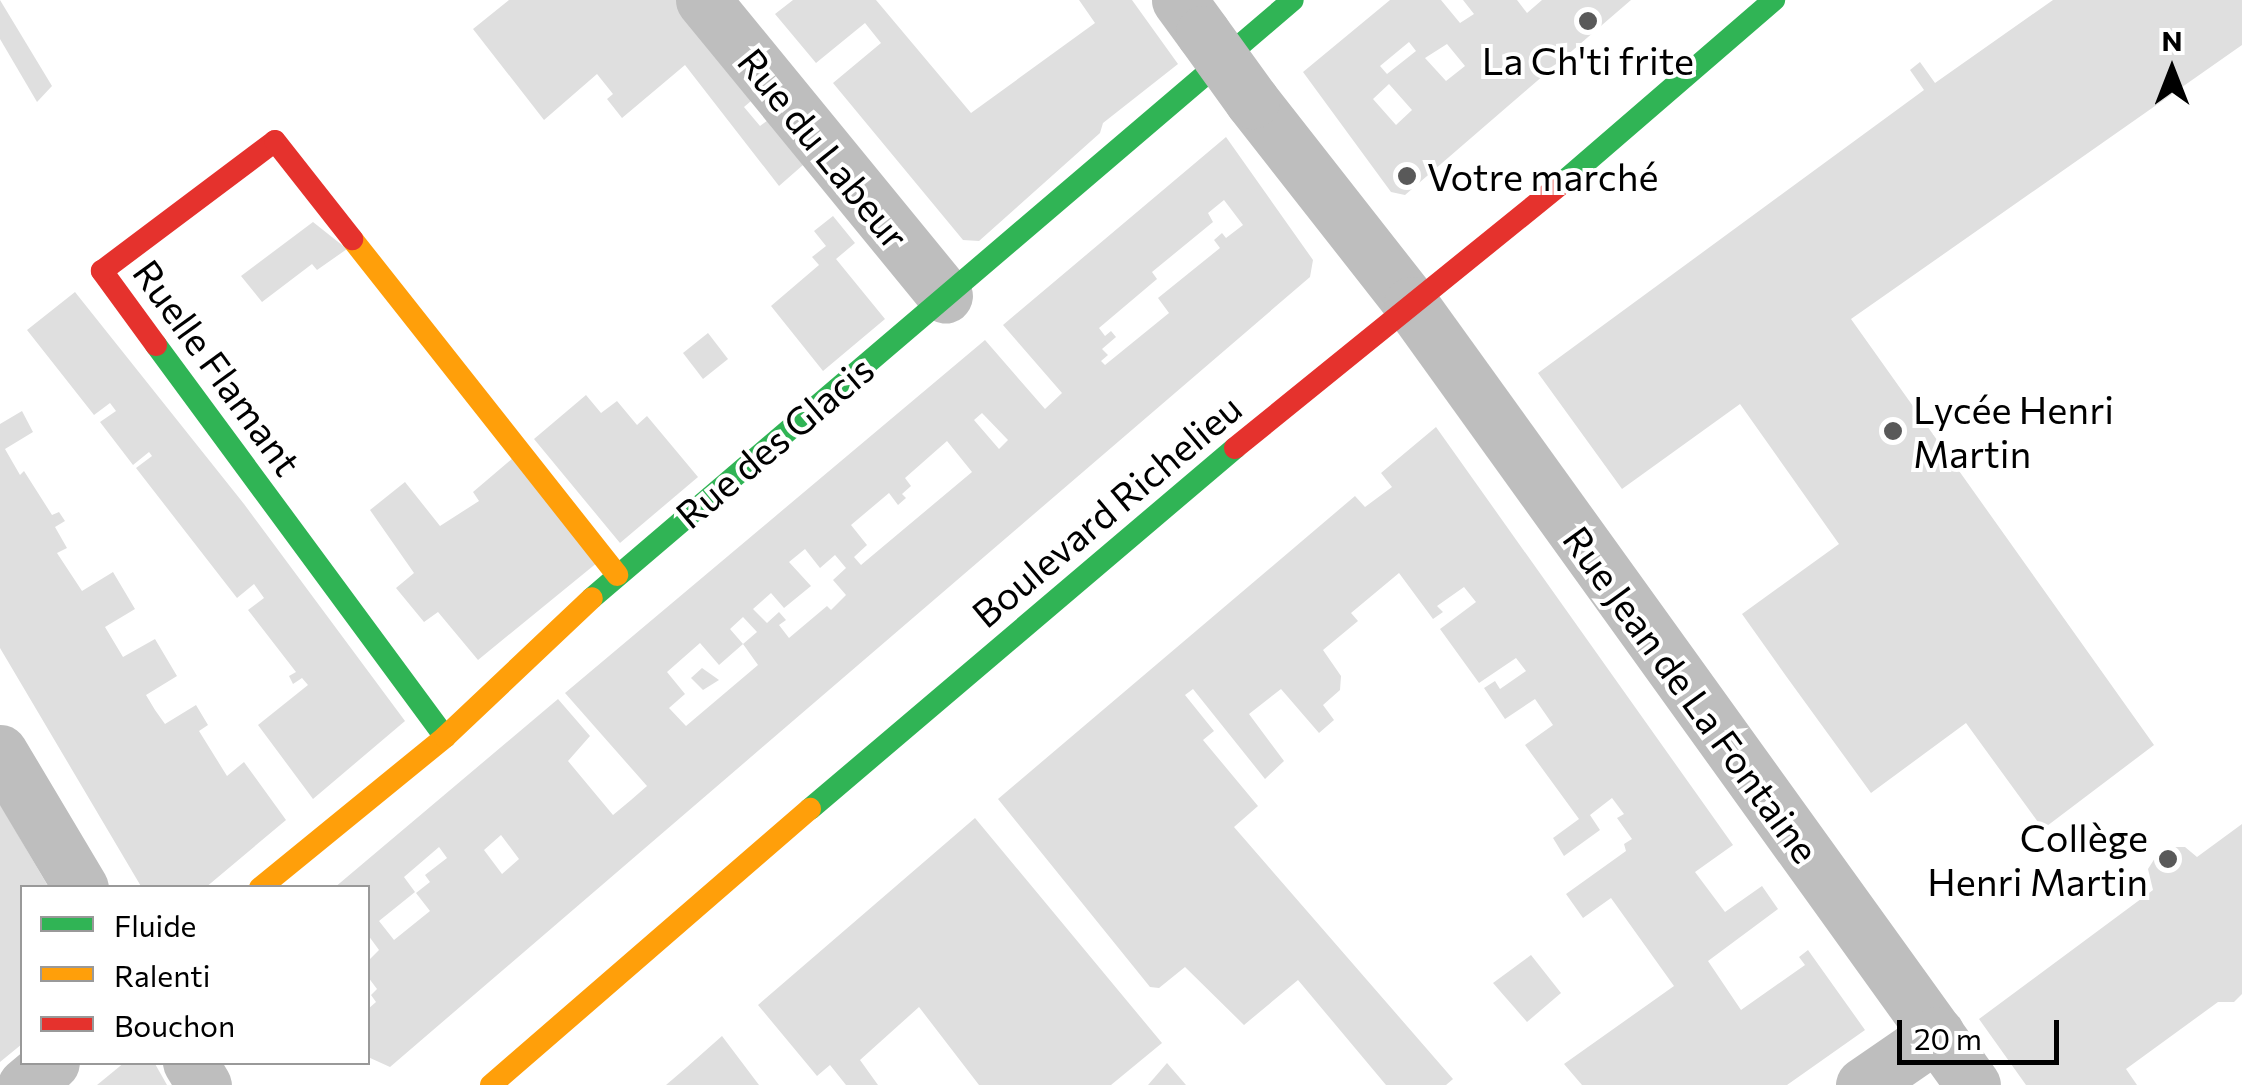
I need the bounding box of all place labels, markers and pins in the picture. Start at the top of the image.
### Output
marker: La Ch'ti frite [1577,10,1599,32]
place label: La Ch'ti frite [1482,37,1694,83]
place label: Votre marché [1427,153,1658,199]
marker: Votre marché [1396,165,1418,187]
place label: Lycée Henri Martin [1913,386,2114,476]
marker: Lycée Henri Martin [1882,420,1904,442]
place label: Collège Henri Martin [1927,814,2148,904]
marker: Collège Henri Martin [2157,848,2179,870]

